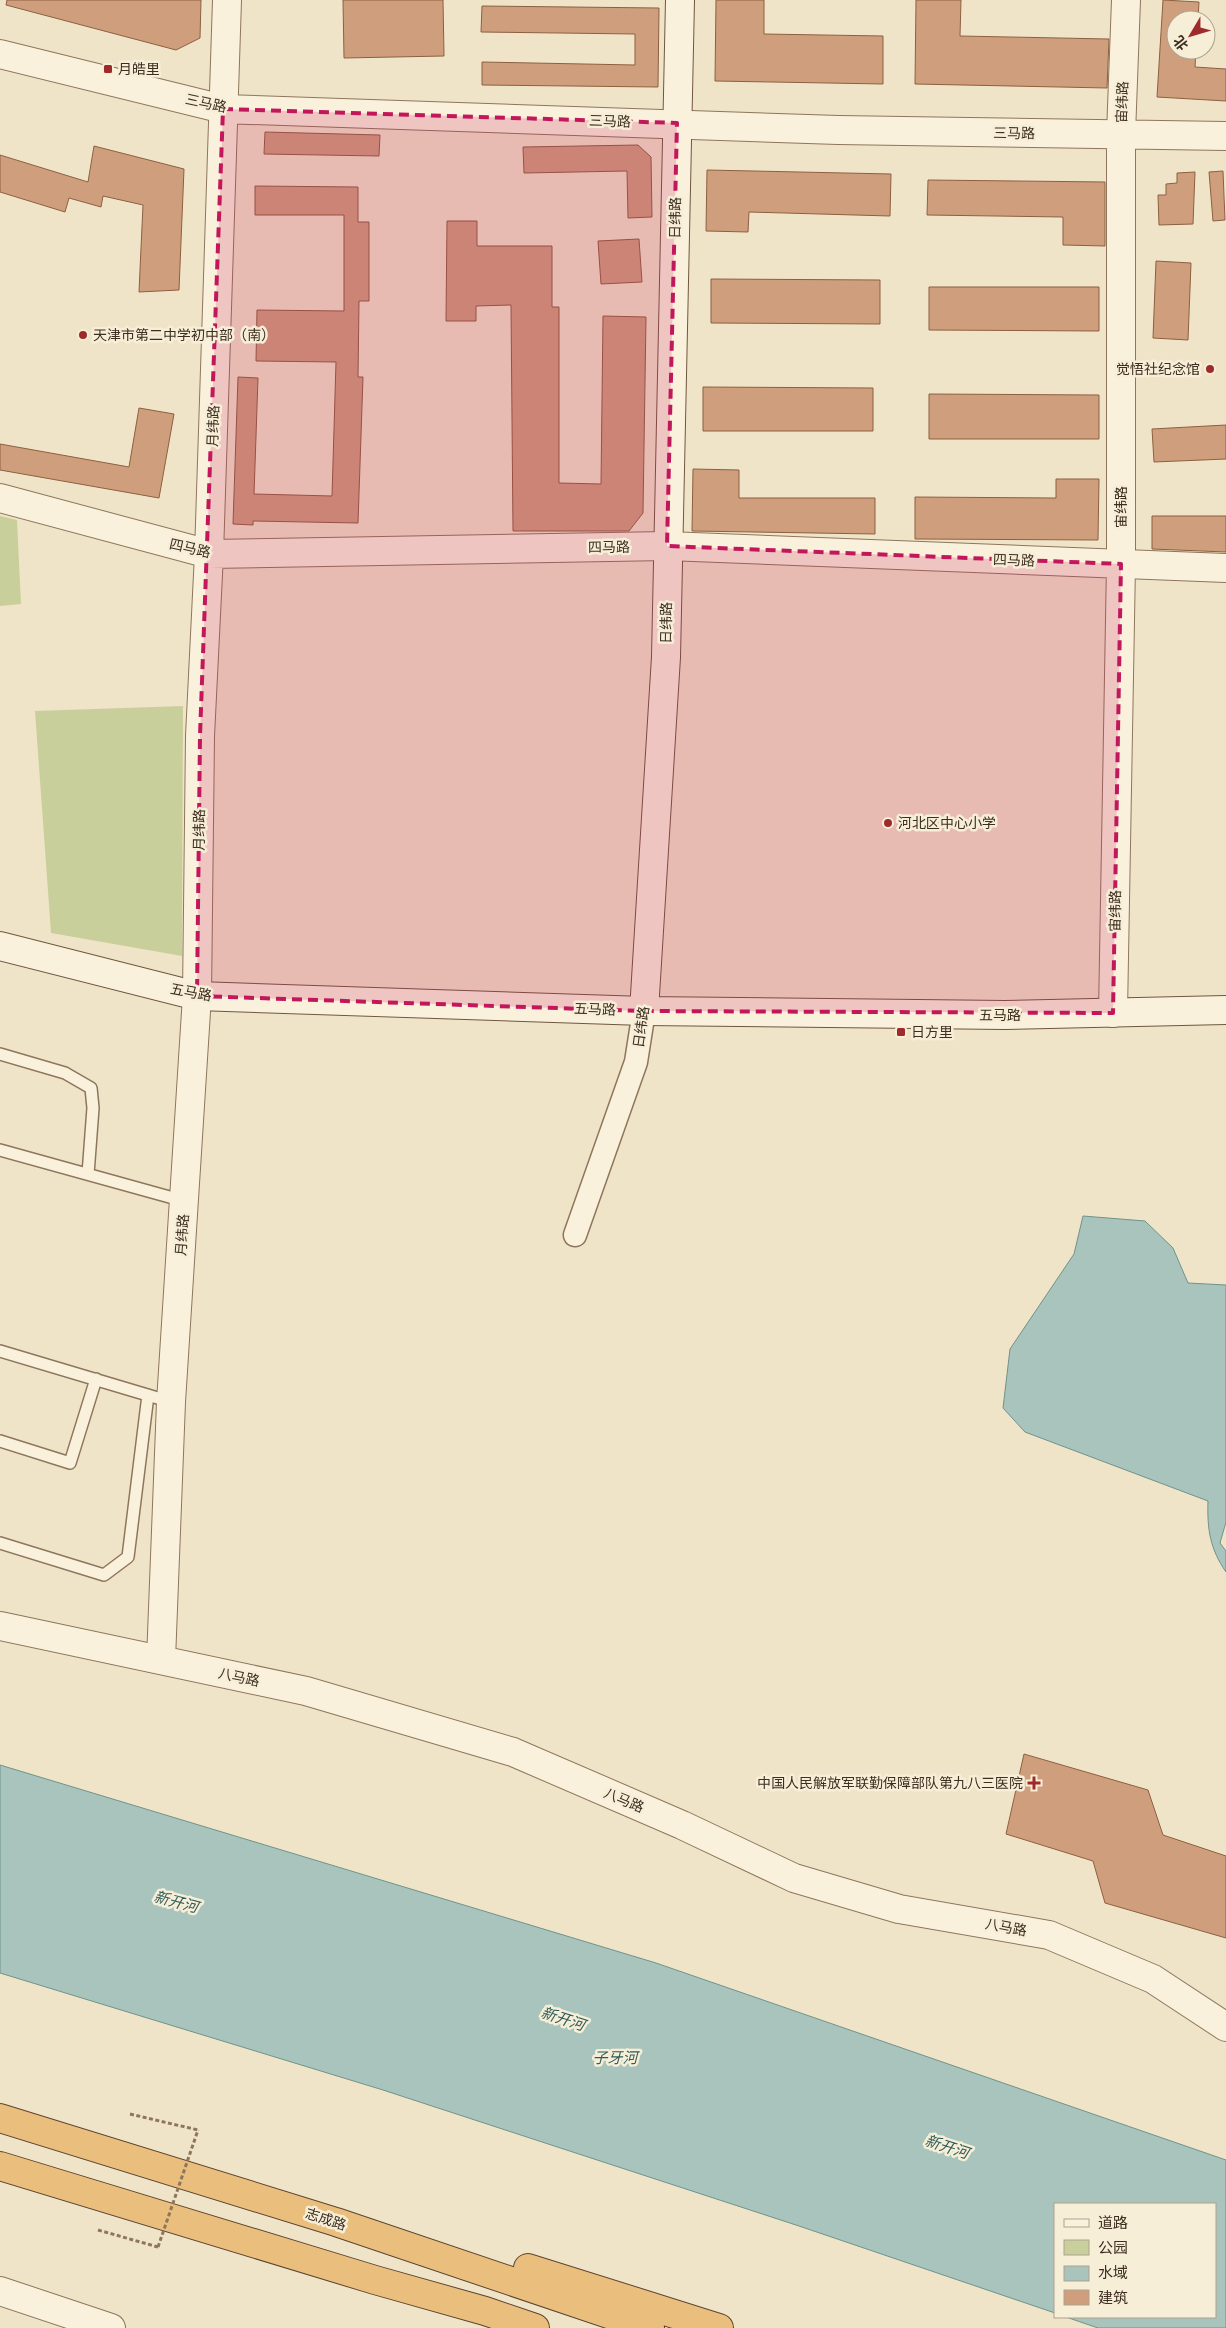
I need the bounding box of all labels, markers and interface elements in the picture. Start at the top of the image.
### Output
north arrow [1166,10,1216,60]
text: 北 [1170,33,1191,53]
place label: 月皓里 [118,61,160,77]
marker: 月皓里 [102,63,114,75]
street label: 宙纬路 [1113,81,1131,123]
street label: 三马路 [184,91,228,115]
street label: 三马路 [589,112,631,130]
street label: 三马路 [993,125,1035,141]
street label: 日纬路 [667,197,683,239]
place label: 天津市第二中学初中部（南） [93,327,275,343]
marker: 天津市第二中学初中部（南） [77,329,89,341]
place label: 觉悟社纪念馆 [1116,361,1200,377]
marker: 觉悟社纪念馆 [1204,363,1216,375]
street label: 月纬路 [204,405,222,447]
street label: 宙纬路 [1113,486,1129,528]
street label: 四马路 [168,535,212,561]
street label: 四马路 [588,539,630,555]
street label: 四马路 [993,551,1035,569]
street label: 日纬路 [658,602,674,644]
street label: 月纬路 [191,809,207,851]
place label: 河北区中心小学 [898,815,996,831]
marker: 河北区中心小学 [882,817,894,829]
street label: 宙纬路 [1107,890,1123,932]
street label: 五马路 [169,980,213,1004]
street label: 五马路 [574,1000,616,1018]
street label: 日纬路 [630,1005,652,1049]
street label: 五马路 [979,1007,1021,1023]
place label: 日方里 [911,1024,953,1040]
marker: 日方里 [895,1026,907,1038]
street label: 月纬路 [173,1213,191,1257]
street label: 八马路 [217,1665,261,1689]
place label: 中国人民解放军联勤保障部队第九八三医院 [757,1775,1023,1791]
marker: 中国人民解放军联勤保障部队第九八三医院 [1027,1776,1041,1790]
street label: 八马路 [602,1784,646,1816]
water label: 新开河 [152,1888,203,1916]
street label: 八马路 [984,1915,1028,1939]
water label: 新开河 [539,2004,590,2034]
water label: 子牙河 [592,2050,640,2066]
water label: 新开河 [923,2132,974,2162]
legend [1054,2203,1216,2318]
street label: 志成路 [304,2205,348,2233]
text: 道路 [1098,2215,1128,2231]
text: 公园 [1098,2240,1128,2256]
text: 水域 [1098,2265,1128,2281]
text: 建筑 [1098,2290,1128,2306]

